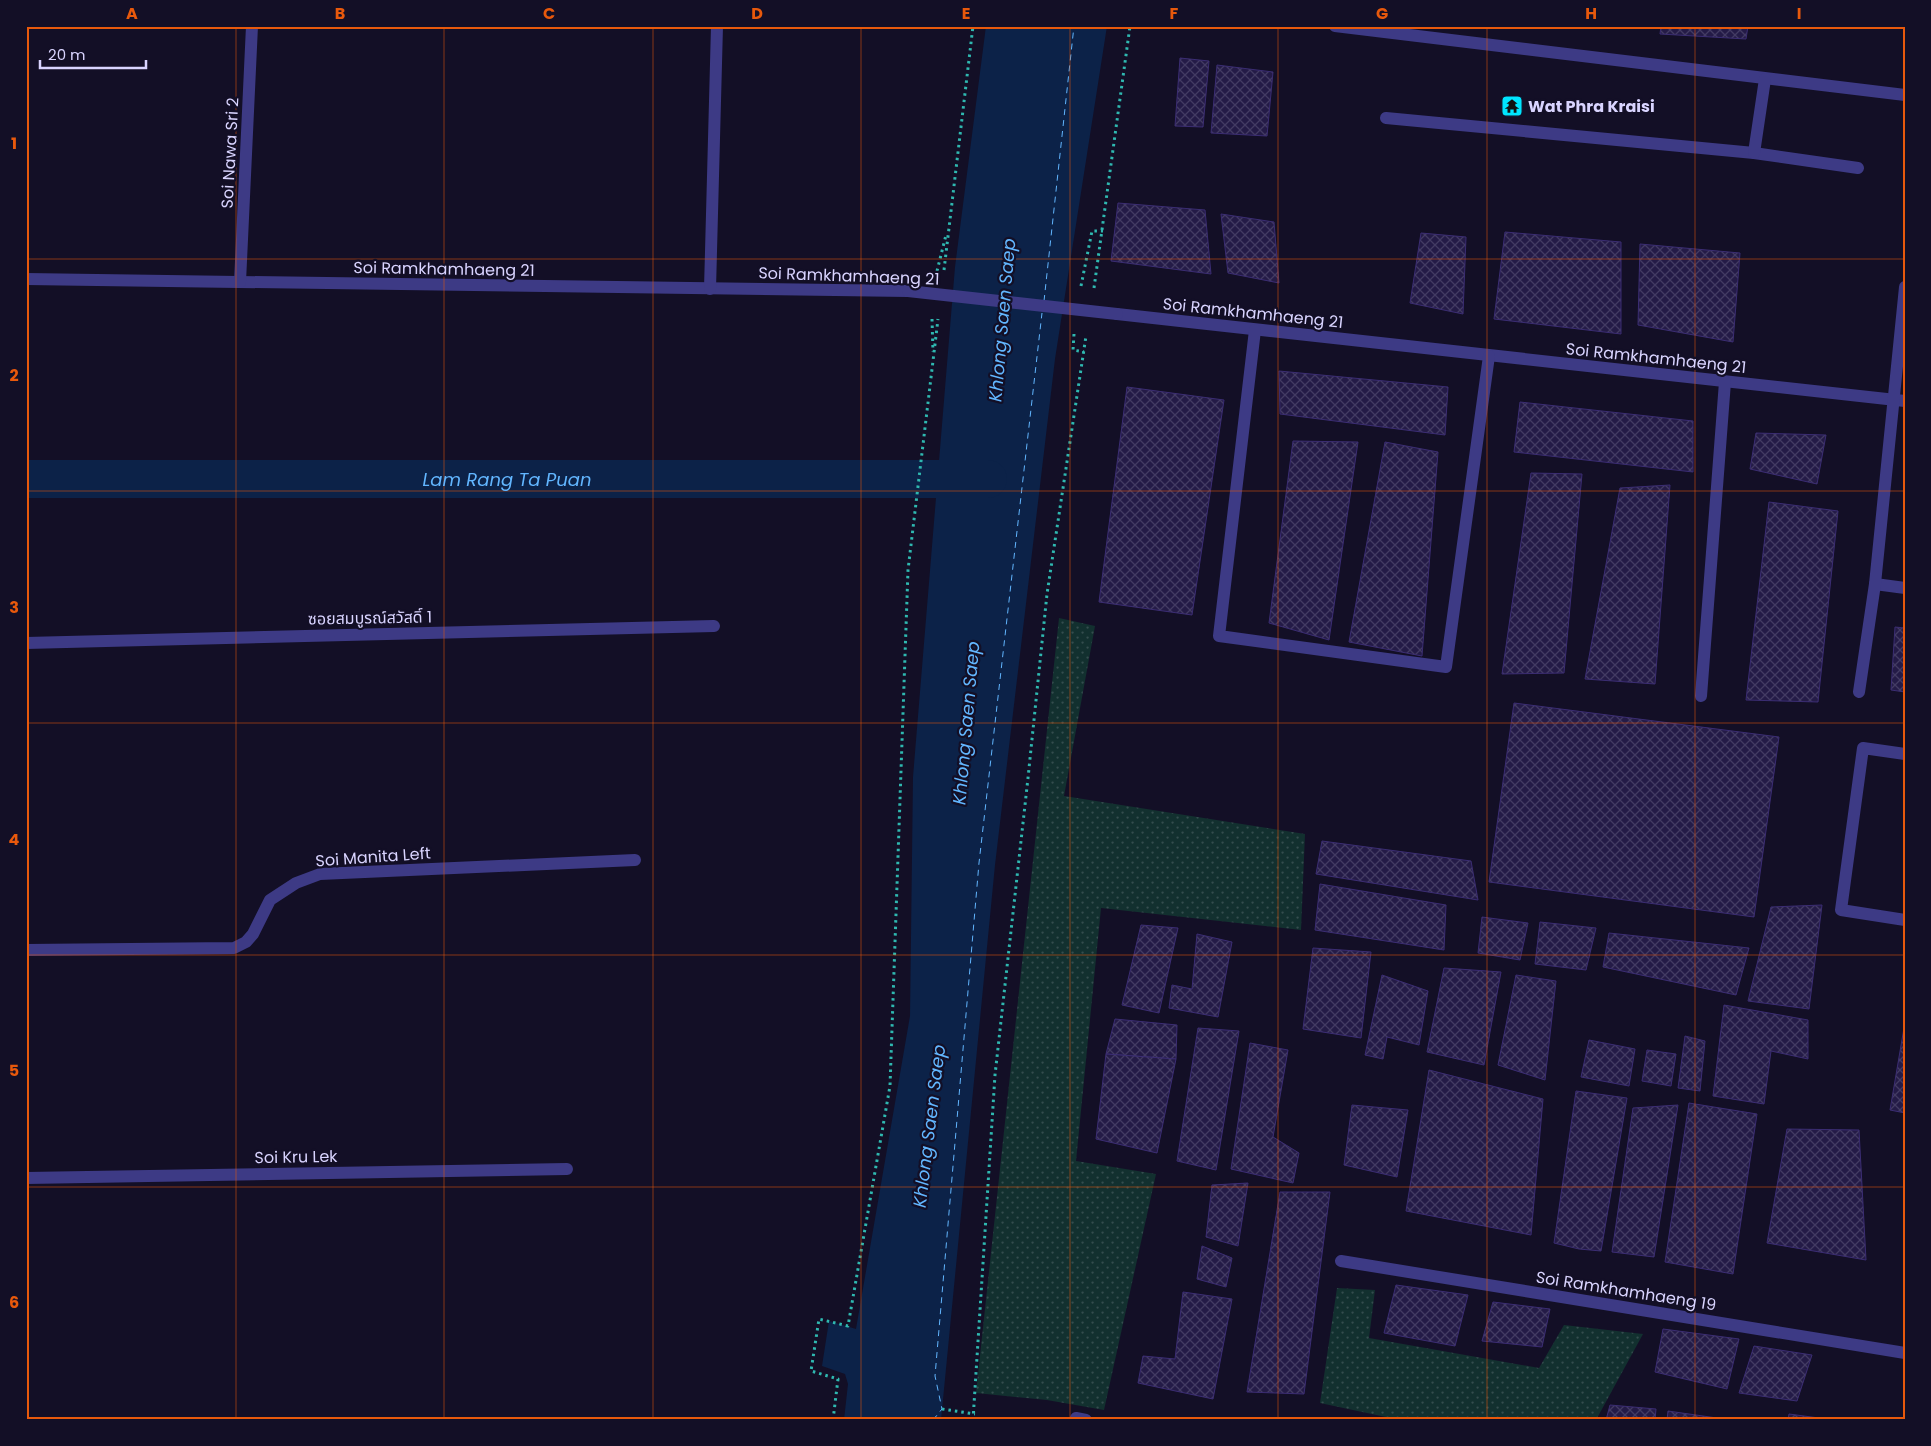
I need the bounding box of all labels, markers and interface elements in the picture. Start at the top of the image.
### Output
text: A [126,2,138,25]
text: B [335,2,345,25]
text: C [543,2,555,25]
text: D [751,2,763,25]
text: E [962,2,970,25]
text: F [1170,2,1179,25]
text: G [1376,2,1388,25]
text: H [1585,2,1597,25]
text: I [1797,2,1801,25]
scale bar [40,38,146,70]
text: 20 m [48,44,86,65]
temple icon: Wat Phra Kraisi [1500,94,1524,118]
place label: Wat Phra Kraisi [1528,95,1655,118]
street label: Soi Nawa Sri 2 [216,97,244,209]
text: 1 [11,132,17,155]
water label: Khlong Saen Saep [982,237,1022,403]
street label: Soi Ramkhamhaeng 21 [353,256,535,282]
street label: Soi Ramkhamhaeng 21 [758,261,940,291]
street label: Soi Ramkhamhaeng 21 [1162,292,1344,334]
street label: Soi Ramkhamhaeng 21 [1565,337,1747,379]
text: 2 [9,364,19,387]
water label: Lam Rang Ta Puan [422,467,592,492]
text: 3 [9,596,19,619]
street label: ซอยสมบูรณ์สวัสดิ์ 1 [308,605,432,631]
water label: Khlong Saen Saep [946,640,986,806]
text: 4 [9,828,20,851]
street label: Soi Manita Left [315,841,432,872]
water label: Khlong Saen Saep [907,1043,951,1209]
text: 5 [9,1059,19,1082]
street label: Soi Kru Lek [254,1145,338,1169]
street label: Soi Ramkhamhaeng 19 [1534,1265,1718,1317]
text: 6 [9,1291,19,1314]

